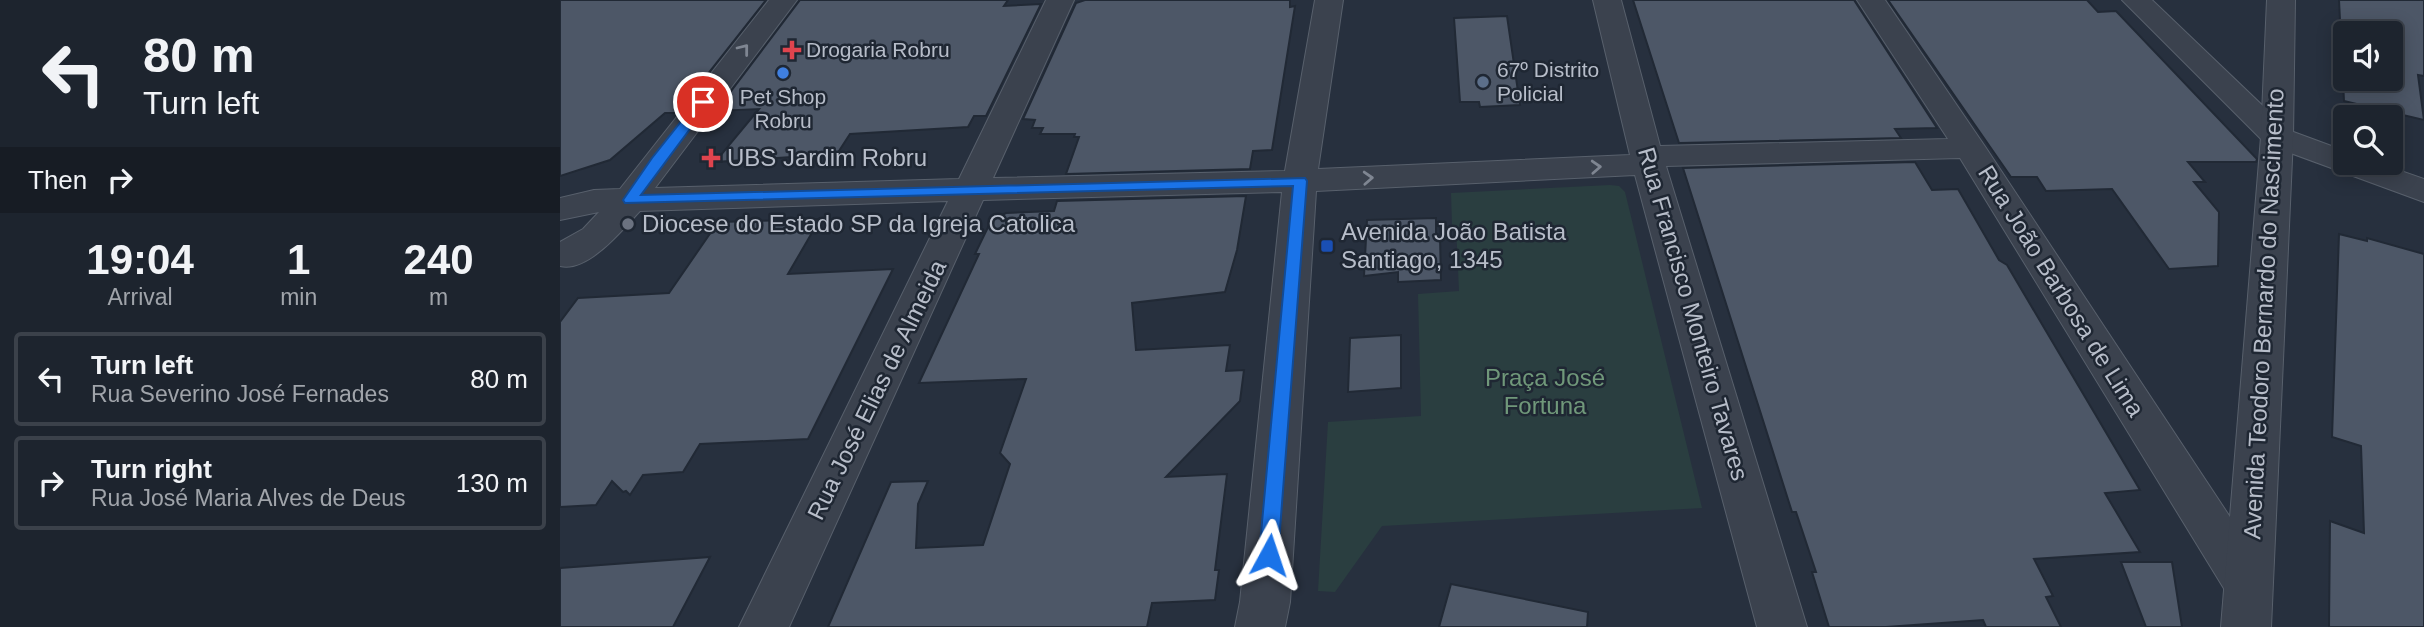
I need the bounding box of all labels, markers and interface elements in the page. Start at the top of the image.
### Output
map controls [2333,21,2403,175]
button: sound [2333,21,2403,91]
icon: left [28,28,119,119]
text: 80 m [143,28,255,82]
place label: Drogaria Robru [806,38,950,61]
marker: Drogaria Robru [784,42,800,58]
one-way arrow [736,45,749,57]
place label: 67º Distrito Policial [1497,58,1599,105]
marker: Pet Shop Robru [775,65,791,81]
pin [673,72,733,132]
marker: 67º Distrito Policial [1475,74,1491,90]
icon: arrive [684,83,722,121]
text: Turn left [143,85,259,121]
place label: Pet Shop Robru [740,85,826,132]
street label: Avenida Teodoro Bernardo do Nascimento [2238,88,2289,540]
button: search [2333,105,2403,175]
place label: UBS Jardim Robru [727,144,927,171]
street label: Rua Francisco Monteiro Tavares [1633,144,1754,483]
marker: UBS Jardim Robru [701,148,721,168]
one-way arrow [1590,160,1601,175]
street label: Rua João Barbosa de Lima [1973,160,2150,422]
icon: right [101,161,139,199]
text: Then [28,165,87,195]
one-way arrow [1363,171,1374,186]
place label: Diocese do Estado SP da Igreja Catolica [642,210,1076,237]
marker: Diocese do Estado SP da Igreja Catolica [620,216,636,232]
place label: Avenida João Batista Santiago, 1345 [1341,218,1567,273]
text: 19:04 [86,236,194,283]
text: 1 [287,236,310,283]
text: 240 [404,236,474,283]
marker: Avenida João Batista Santiago, 1345 [1319,238,1335,254]
street label: Rua José Elias de Almeida [802,255,952,524]
text: Arrival [107,284,173,310]
text: min [280,284,317,310]
text: m [429,284,448,310]
text: Turn left [91,350,193,380]
icon: left [32,360,70,398]
text: 80 m [470,364,528,394]
park label: Praça José Fortuna [1485,364,1605,419]
text: Rua Severino José Fernades [91,381,389,407]
text: Turn right [91,454,212,484]
icon: right [32,464,70,502]
text: 130 m [456,468,528,498]
text: Rua José Maria Alves de Deus [91,485,406,511]
position arrow [1232,518,1306,592]

